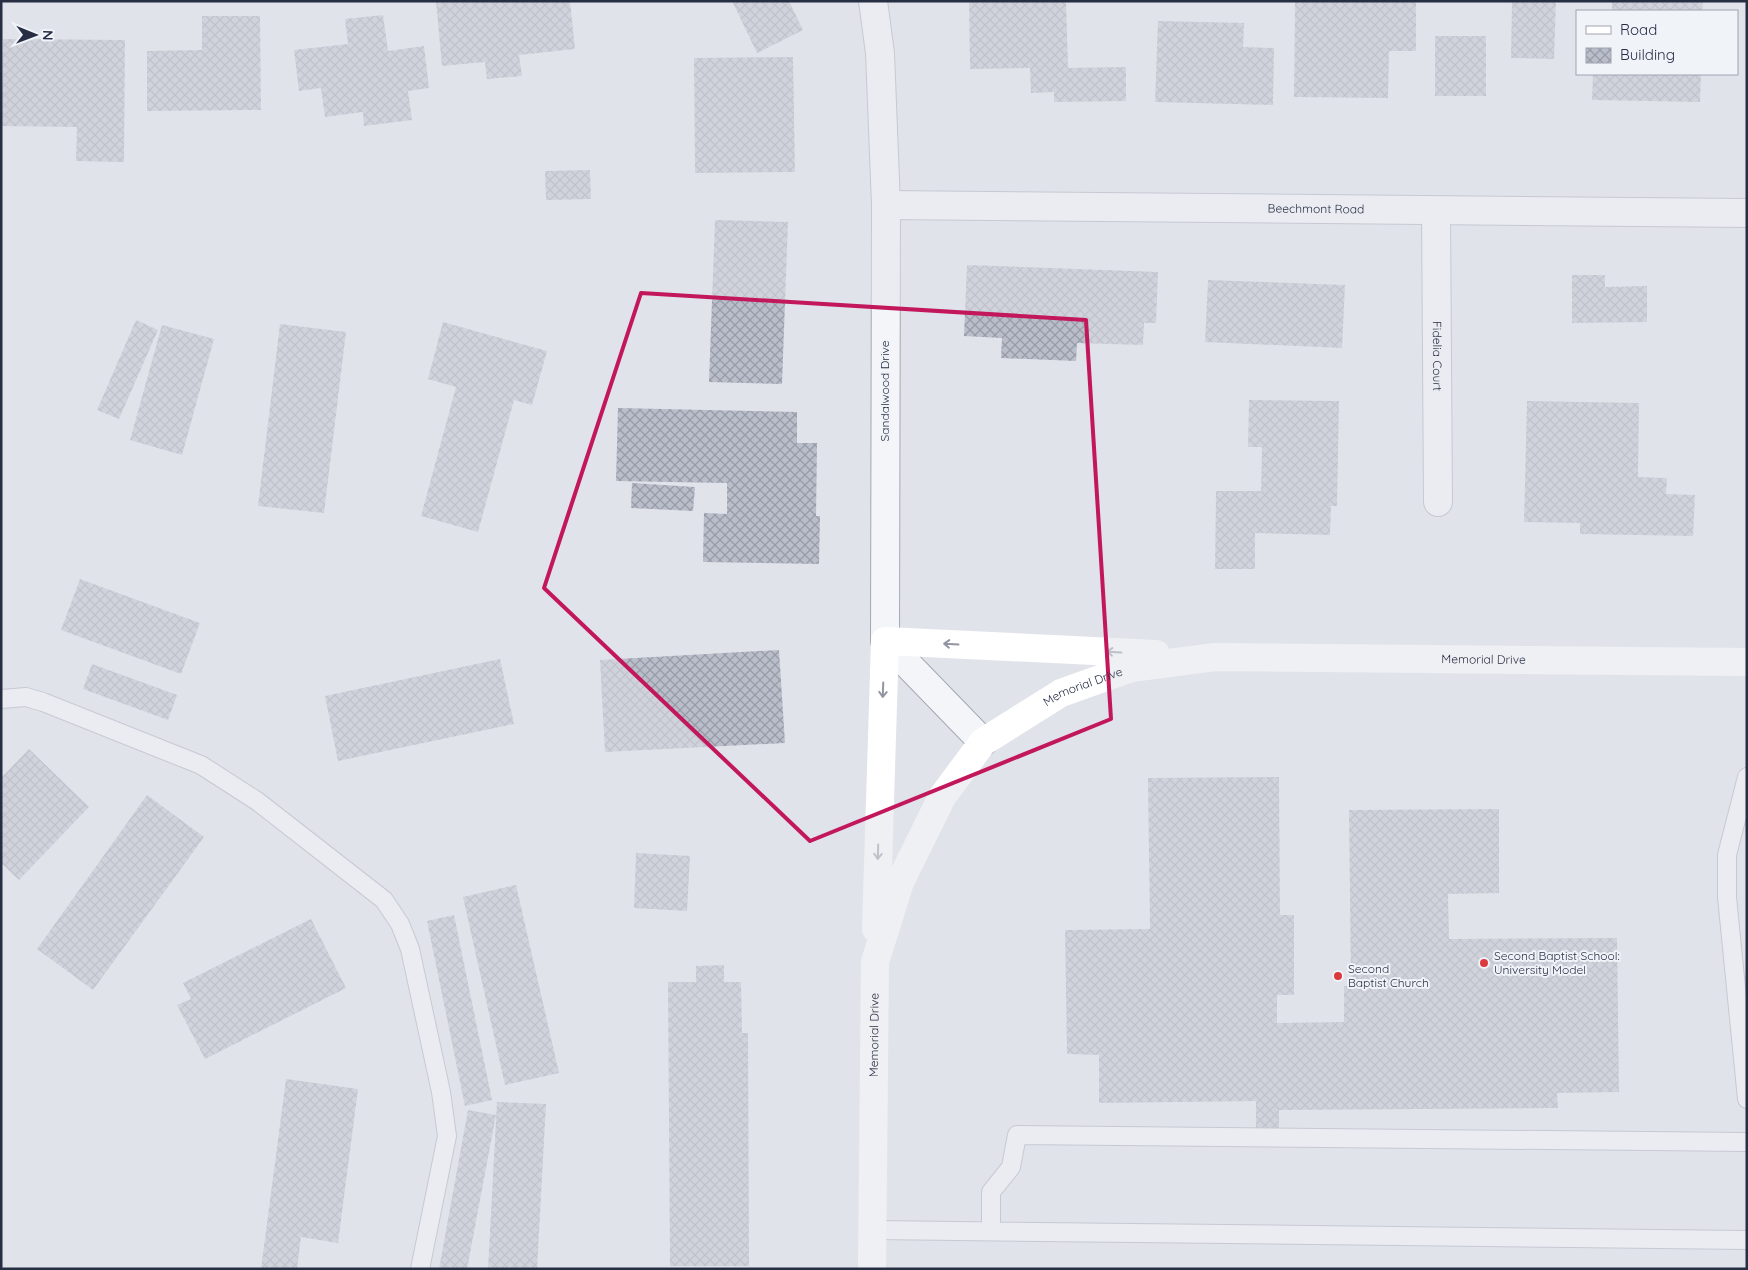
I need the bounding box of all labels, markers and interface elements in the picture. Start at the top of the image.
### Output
north arrow [10,10,60,60]
legend [1576,10,1738,75]
text: Road [1620,20,1657,39]
text: N [39,30,57,41]
text: Building [1620,45,1675,64]
street label: Beechmont Road [1268,201,1364,216]
street label: Fidelia Court [1430,321,1445,391]
street label: Sandalwood Drive [877,340,892,442]
one-way arrow [944,640,960,649]
one-way arrow [1106,647,1122,657]
street label: Memorial Drive [1441,651,1526,667]
street label: Memorial Drive [1040,664,1125,709]
one-way arrow [878,682,888,698]
one-way arrow [873,844,883,860]
place label: Second Baptist School: University Model [1494,948,1620,977]
marker: Second Baptist School: University Model [1478,957,1490,969]
place label: Second Baptist Church [1348,961,1429,990]
marker: Second Baptist Church [1332,970,1344,982]
street label: Memorial Drive [866,993,882,1077]

